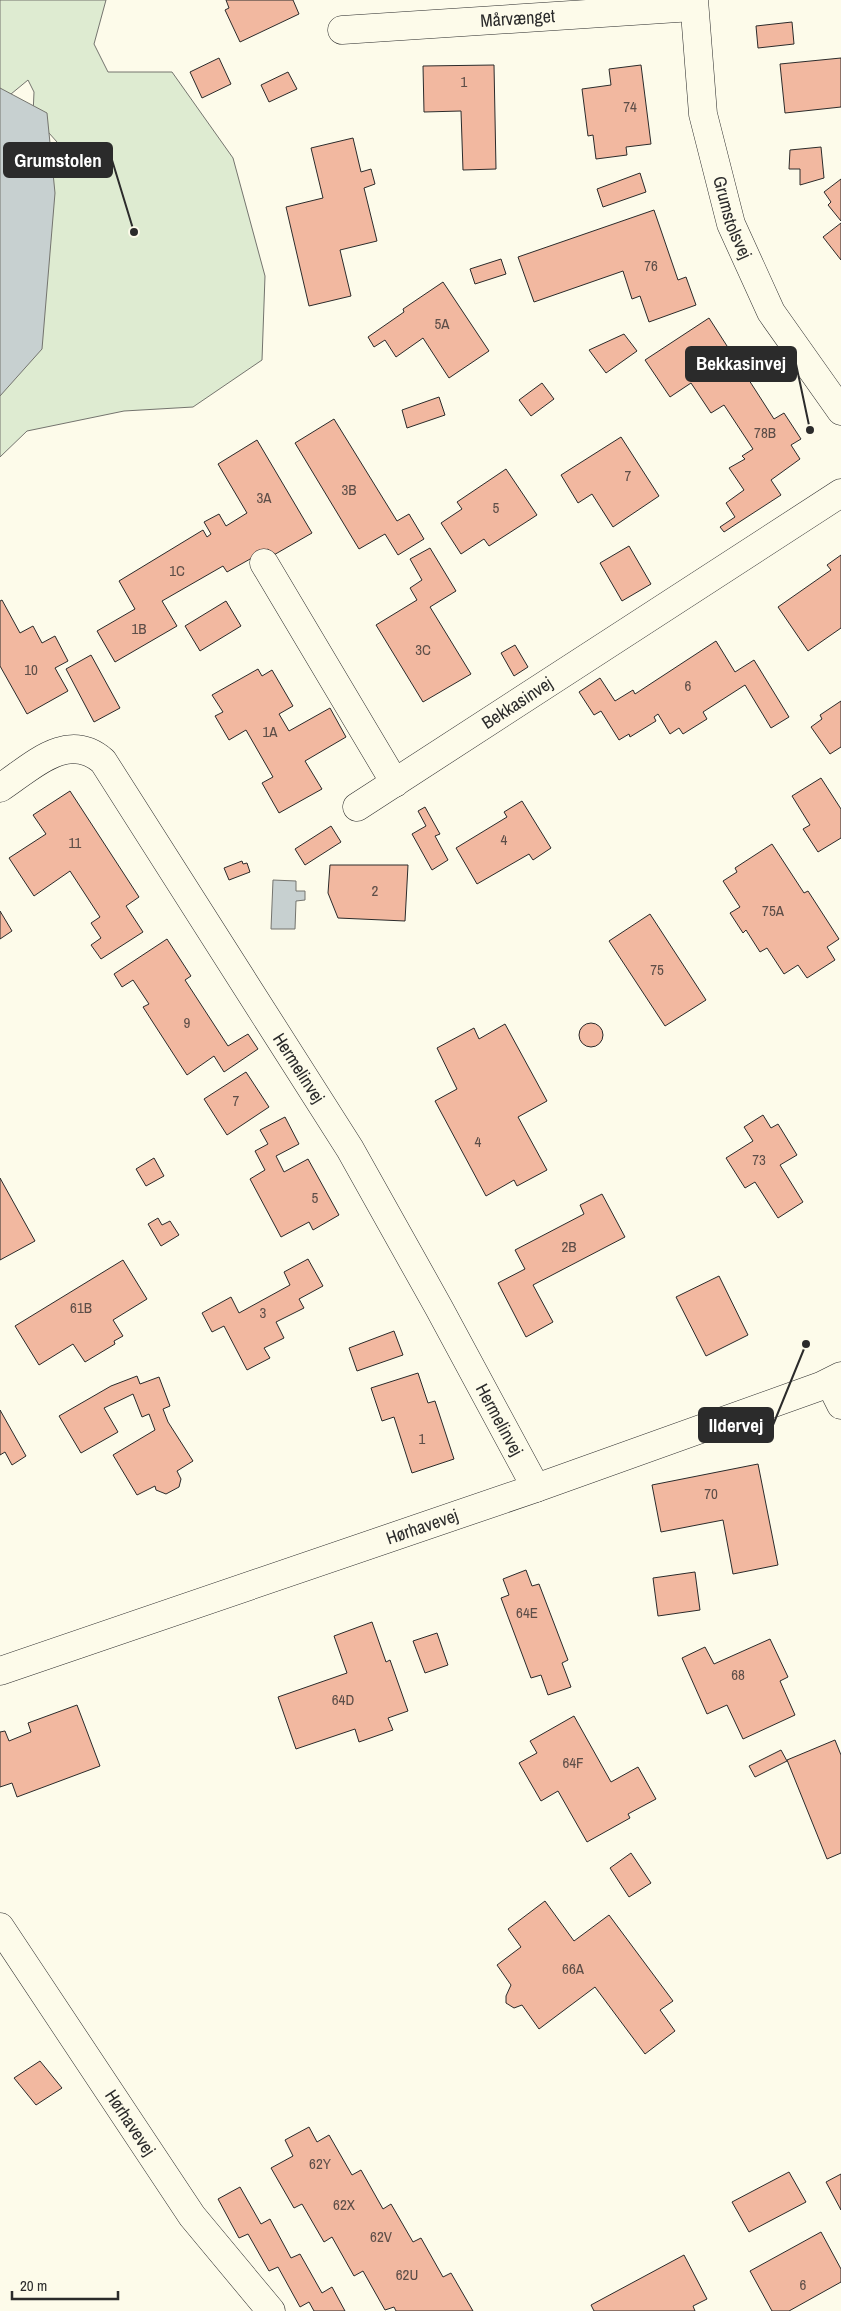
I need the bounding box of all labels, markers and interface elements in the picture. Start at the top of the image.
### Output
street label: Mårvænget [479,3,556,33]
house number: 1 [461,71,468,92]
house number: 74 [623,96,637,117]
callout: Grumstolen [4,143,112,177]
text: Grumstolen [14,147,102,173]
street label: Grumstolsvej [707,173,758,263]
house number: 76 [644,255,658,276]
house number: 5A [434,313,450,334]
callout: Bekkasinvej [686,347,796,381]
text: Bekkasinvej [696,350,786,376]
house number: 78B [754,422,776,443]
house number: 7 [625,465,632,486]
house number: 3B [341,479,357,500]
house number: 3A [256,487,272,508]
house number: 5 [493,497,500,518]
house number: 1C [169,560,185,581]
house number: 1B [131,618,147,639]
house number: 3C [415,639,431,660]
house number: 10 [24,659,38,680]
street label: Bekkasinvej [477,670,557,735]
house number: 6 [685,675,692,696]
house number: 1A [262,721,278,742]
house number: 4 [501,829,508,850]
house number: 11 [69,832,82,853]
house number: 2 [372,880,379,901]
house number: 75A [762,900,785,921]
house number: 75 [650,959,664,980]
house number: 9 [184,1012,191,1033]
street label: Hermelinvej [267,1028,331,1108]
house number: 7 [233,1090,240,1111]
house number: 4 [475,1131,482,1152]
house number: 73 [752,1149,766,1170]
house number: 5 [312,1187,319,1208]
house number: 2B [561,1236,577,1257]
house number: 61B [70,1297,92,1318]
house number: 3 [260,1302,267,1323]
street label: Hermelinvej [470,1379,529,1460]
callout: Ildervej [699,1408,773,1442]
text: Ildervej [709,1412,763,1438]
house number: 1 [419,1428,426,1449]
house number: 70 [704,1483,718,1504]
street label: Hørhavevej [383,1503,461,1550]
house number: 64E [516,1602,538,1623]
house number: 68 [731,1664,745,1685]
house number: 64D [332,1689,354,1710]
house number: 64F [562,1752,584,1773]
house number: 66A [562,1958,585,1979]
street label: Hørhavevej [99,2084,162,2161]
house number: 62Y [309,2153,332,2174]
house number: 62X [333,2194,356,2215]
house number: 62V [370,2226,393,2247]
house number: 62U [396,2264,418,2285]
scale bar [12,2268,119,2300]
house number: 6 [800,2274,807,2295]
text: 20 m [20,2275,47,2296]

